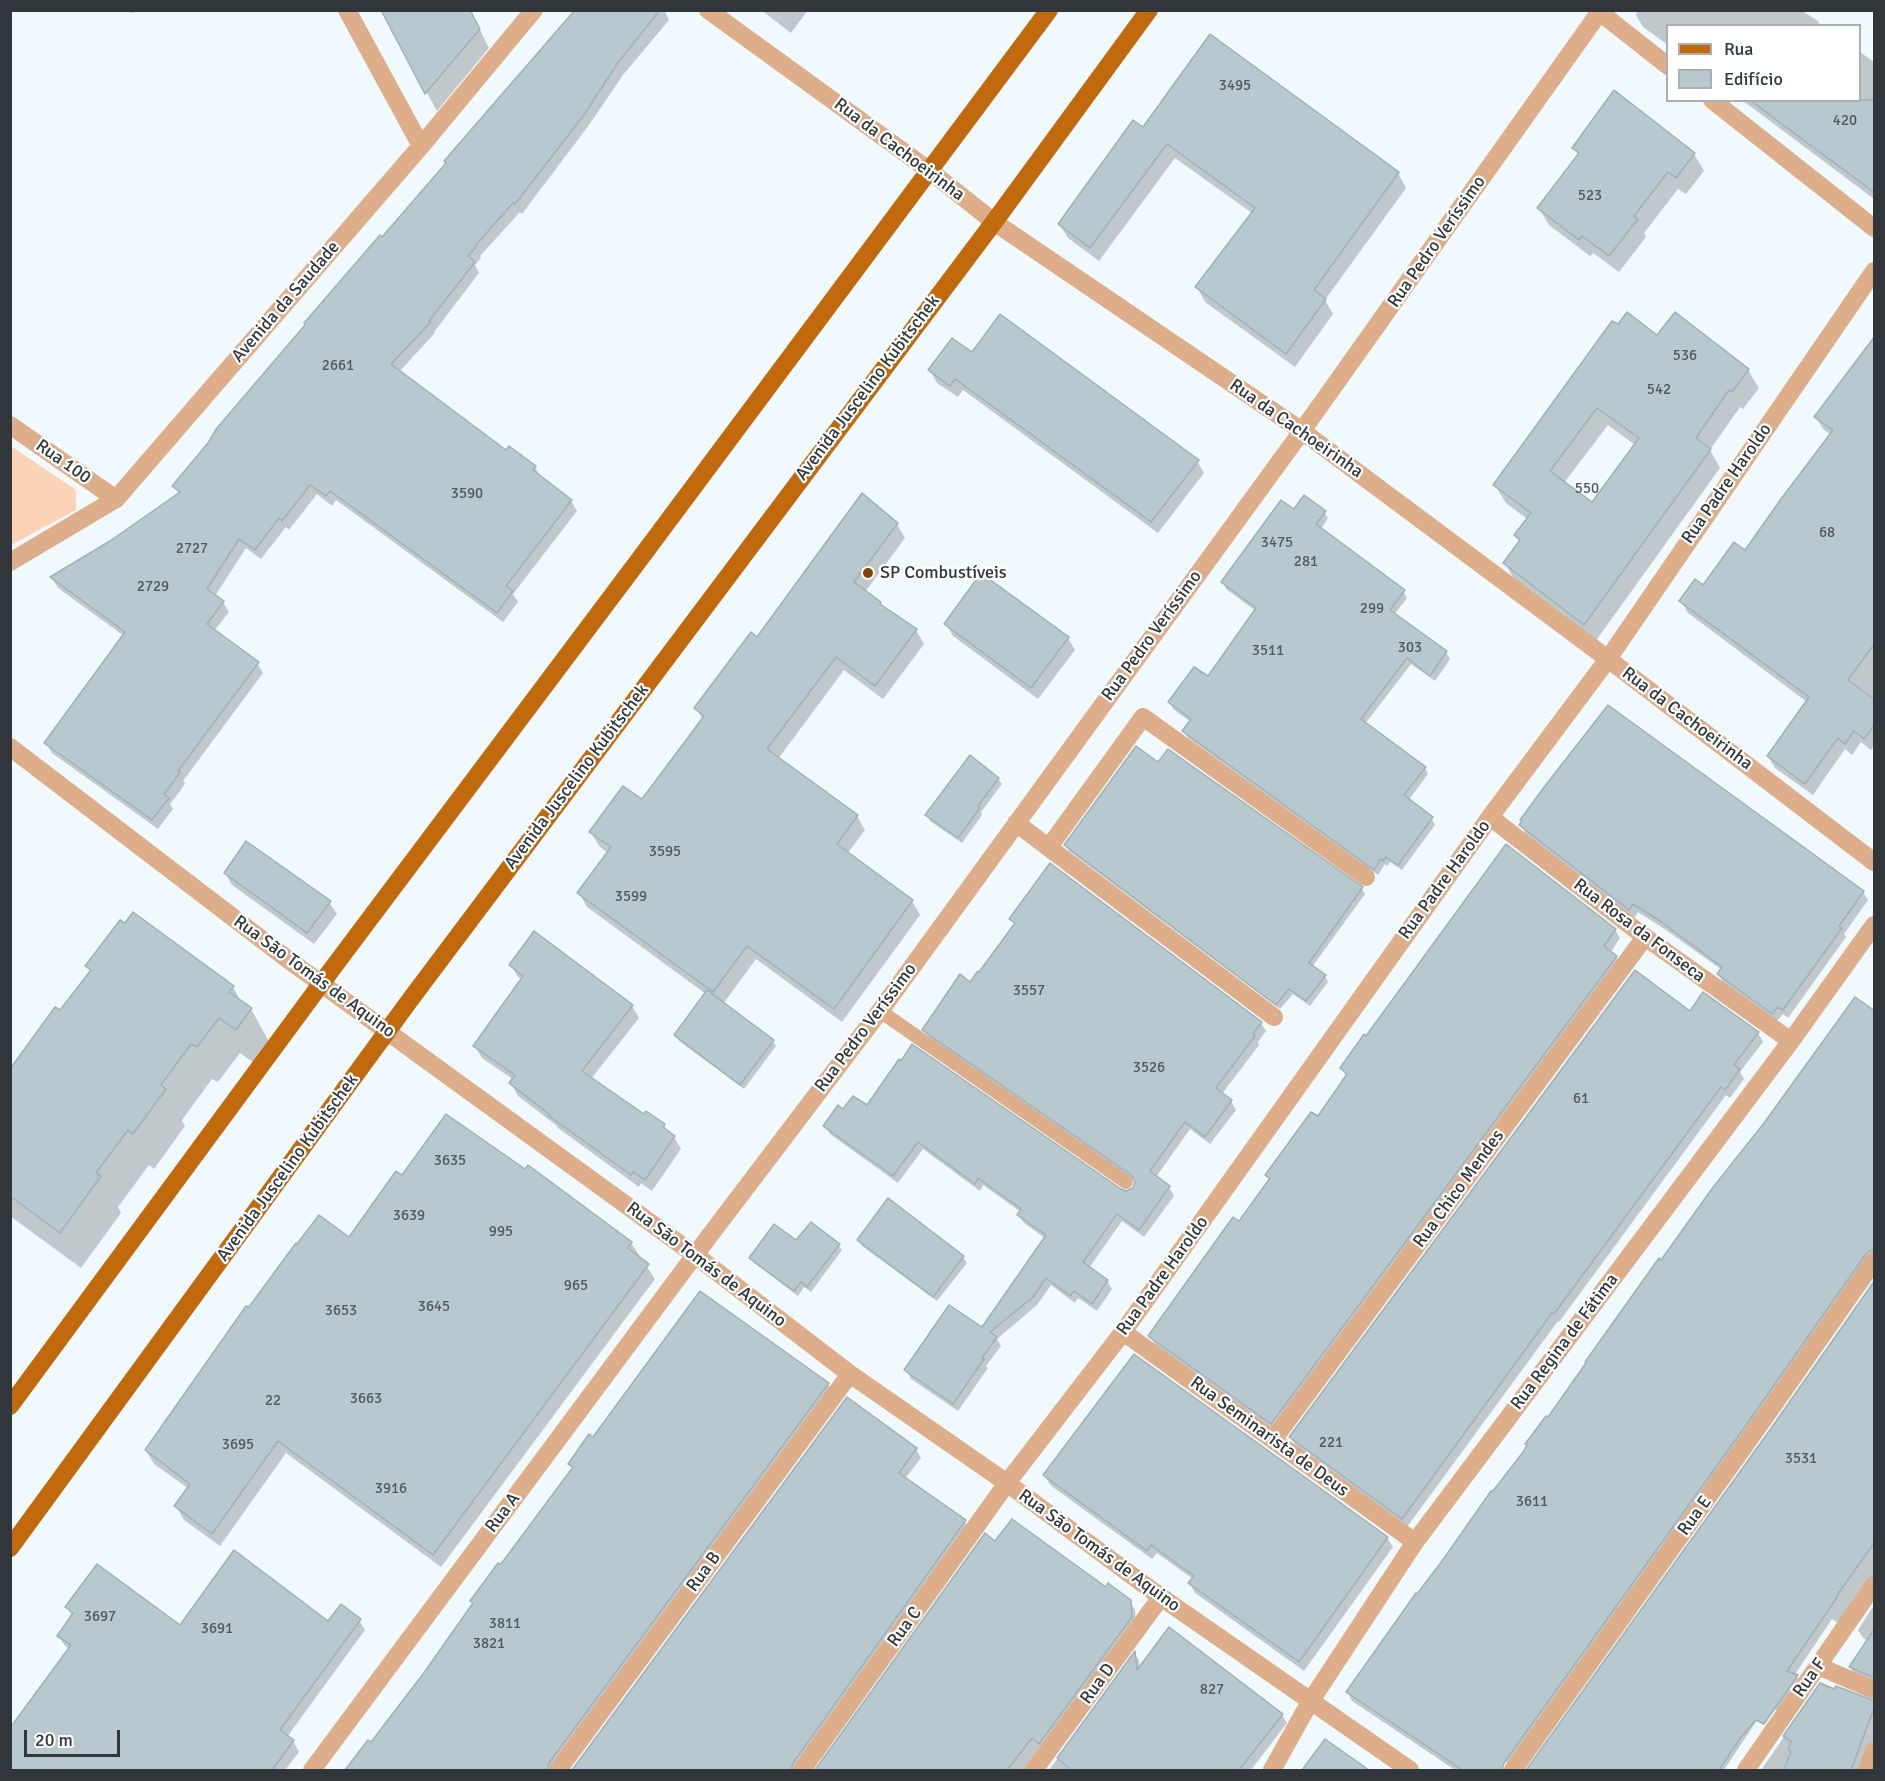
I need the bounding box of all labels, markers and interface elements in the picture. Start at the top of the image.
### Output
legend [1666,24,1861,102]
text: Rua [1724,38,1753,60]
text: Edifício [1724,68,1783,90]
house number: 3495 [1219,77,1251,95]
street label: Rua da Cachoeirinha [829,94,969,206]
house number: 420 [1833,112,1857,130]
street label: Rua Pedro Veríssimo [1383,172,1491,312]
house number: 523 [1578,187,1602,205]
street label: Avenida da Saudade [227,237,345,367]
street label: Avenida Juscelino Kubitschek [791,291,945,485]
house number: 536 [1673,347,1697,365]
house number: 2661 [322,357,354,375]
street label: Rua da Cachoeirinha [1225,375,1367,483]
house number: 542 [1647,381,1671,399]
street label: Rua Padre Haroldo [1677,420,1777,548]
street label: Rua 100 [31,435,95,489]
house number: 550 [1575,480,1599,498]
house number: 3590 [451,485,483,503]
house number: 68 [1819,524,1835,542]
house number: 3475 [1261,534,1293,552]
house number: 2727 [176,540,208,558]
house number: 281 [1294,553,1318,571]
place label: SP Combustíveis [880,562,1007,584]
marker: SP Combustíveis [861,566,875,580]
street label: Rua Pedro Veríssimo [1097,567,1207,705]
house number: 2729 [137,578,169,596]
house number: 299 [1360,600,1384,618]
house number: 303 [1398,639,1422,657]
house number: 3511 [1252,642,1284,660]
street label: Rua da Cachoeirinha [1617,663,1757,775]
street label: Avenida Juscelino Kubitschek [500,680,654,874]
street label: Rua Padre Haroldo [1395,816,1495,944]
house number: 3595 [649,843,681,861]
street label: Rua Rosa da Fonseca [1569,874,1709,988]
house number: 3599 [615,888,647,906]
street label: Rua São Tomás de Aquino [229,911,399,1043]
street label: Rua Pedro Veríssimo [810,959,922,1097]
house number: 3557 [1013,982,1045,1000]
house number: 3526 [1133,1059,1165,1077]
street label: Avenida Juscelino Kubitschek [213,1070,363,1266]
house number: 61 [1573,1090,1589,1108]
street label: Rua Chico Mendes [1409,1126,1509,1252]
house number: 3635 [434,1152,466,1170]
street label: Rua São Tomás de Aquino [622,1198,790,1332]
house number: 3639 [393,1207,425,1225]
street label: Rua Padre Haroldo [1113,1212,1213,1340]
house number: 995 [489,1223,513,1241]
street label: Rua Regina de Fátima [1507,1270,1623,1414]
house number: 965 [564,1277,588,1295]
house number: 3645 [418,1298,450,1316]
house number: 3653 [325,1302,357,1320]
street label: Rua Seminarista de Deus [1186,1372,1352,1502]
house number: 3663 [350,1390,382,1408]
house number: 22 [265,1392,281,1410]
house number: 221 [1319,1434,1343,1452]
house number: 3695 [222,1436,254,1454]
house number: 3531 [1785,1450,1817,1468]
house number: 3916 [375,1480,407,1498]
street label: Rua São Tomás de Aquino [1014,1485,1184,1617]
street label: Rua A [481,1489,525,1537]
street label: Rua E [1673,1492,1717,1540]
house number: 3611 [1516,1493,1548,1511]
street label: Rua B [682,1548,726,1596]
street label: Rua C [883,1603,927,1651]
house number: 3697 [84,1608,116,1626]
house number: 3811 [489,1615,521,1633]
house number: 3691 [201,1620,233,1638]
house number: 3821 [473,1635,505,1653]
street label: Rua F [1789,1654,1831,1702]
street label: Rua D [1076,1659,1120,1709]
house number: 827 [1200,1681,1224,1699]
scale bar [27,1718,123,1756]
text: 20 m [35,1729,73,1751]

